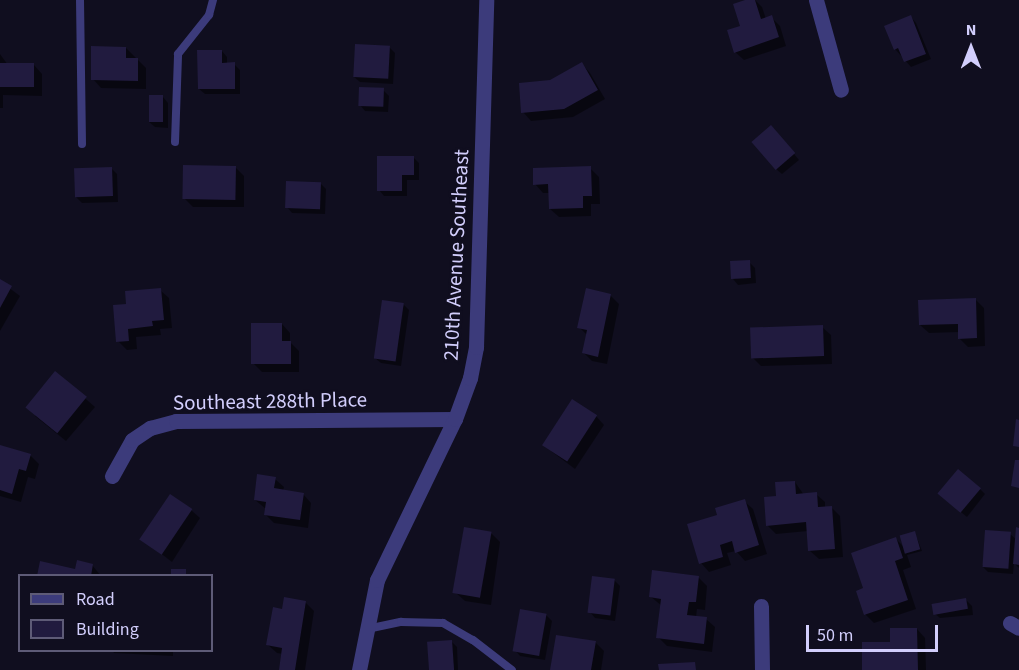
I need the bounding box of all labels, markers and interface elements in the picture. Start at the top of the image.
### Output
north arrow [941,18,1001,78]
text: N [966,19,976,41]
street label: 210th Avenue Southeast [438,149,474,361]
street label: Southeast 288th Place [173,387,367,415]
legend [18,574,213,652]
text: Road [76,587,115,612]
scale bar [809,613,941,651]
text: Building [76,617,139,642]
text: 50 m [817,623,853,648]

